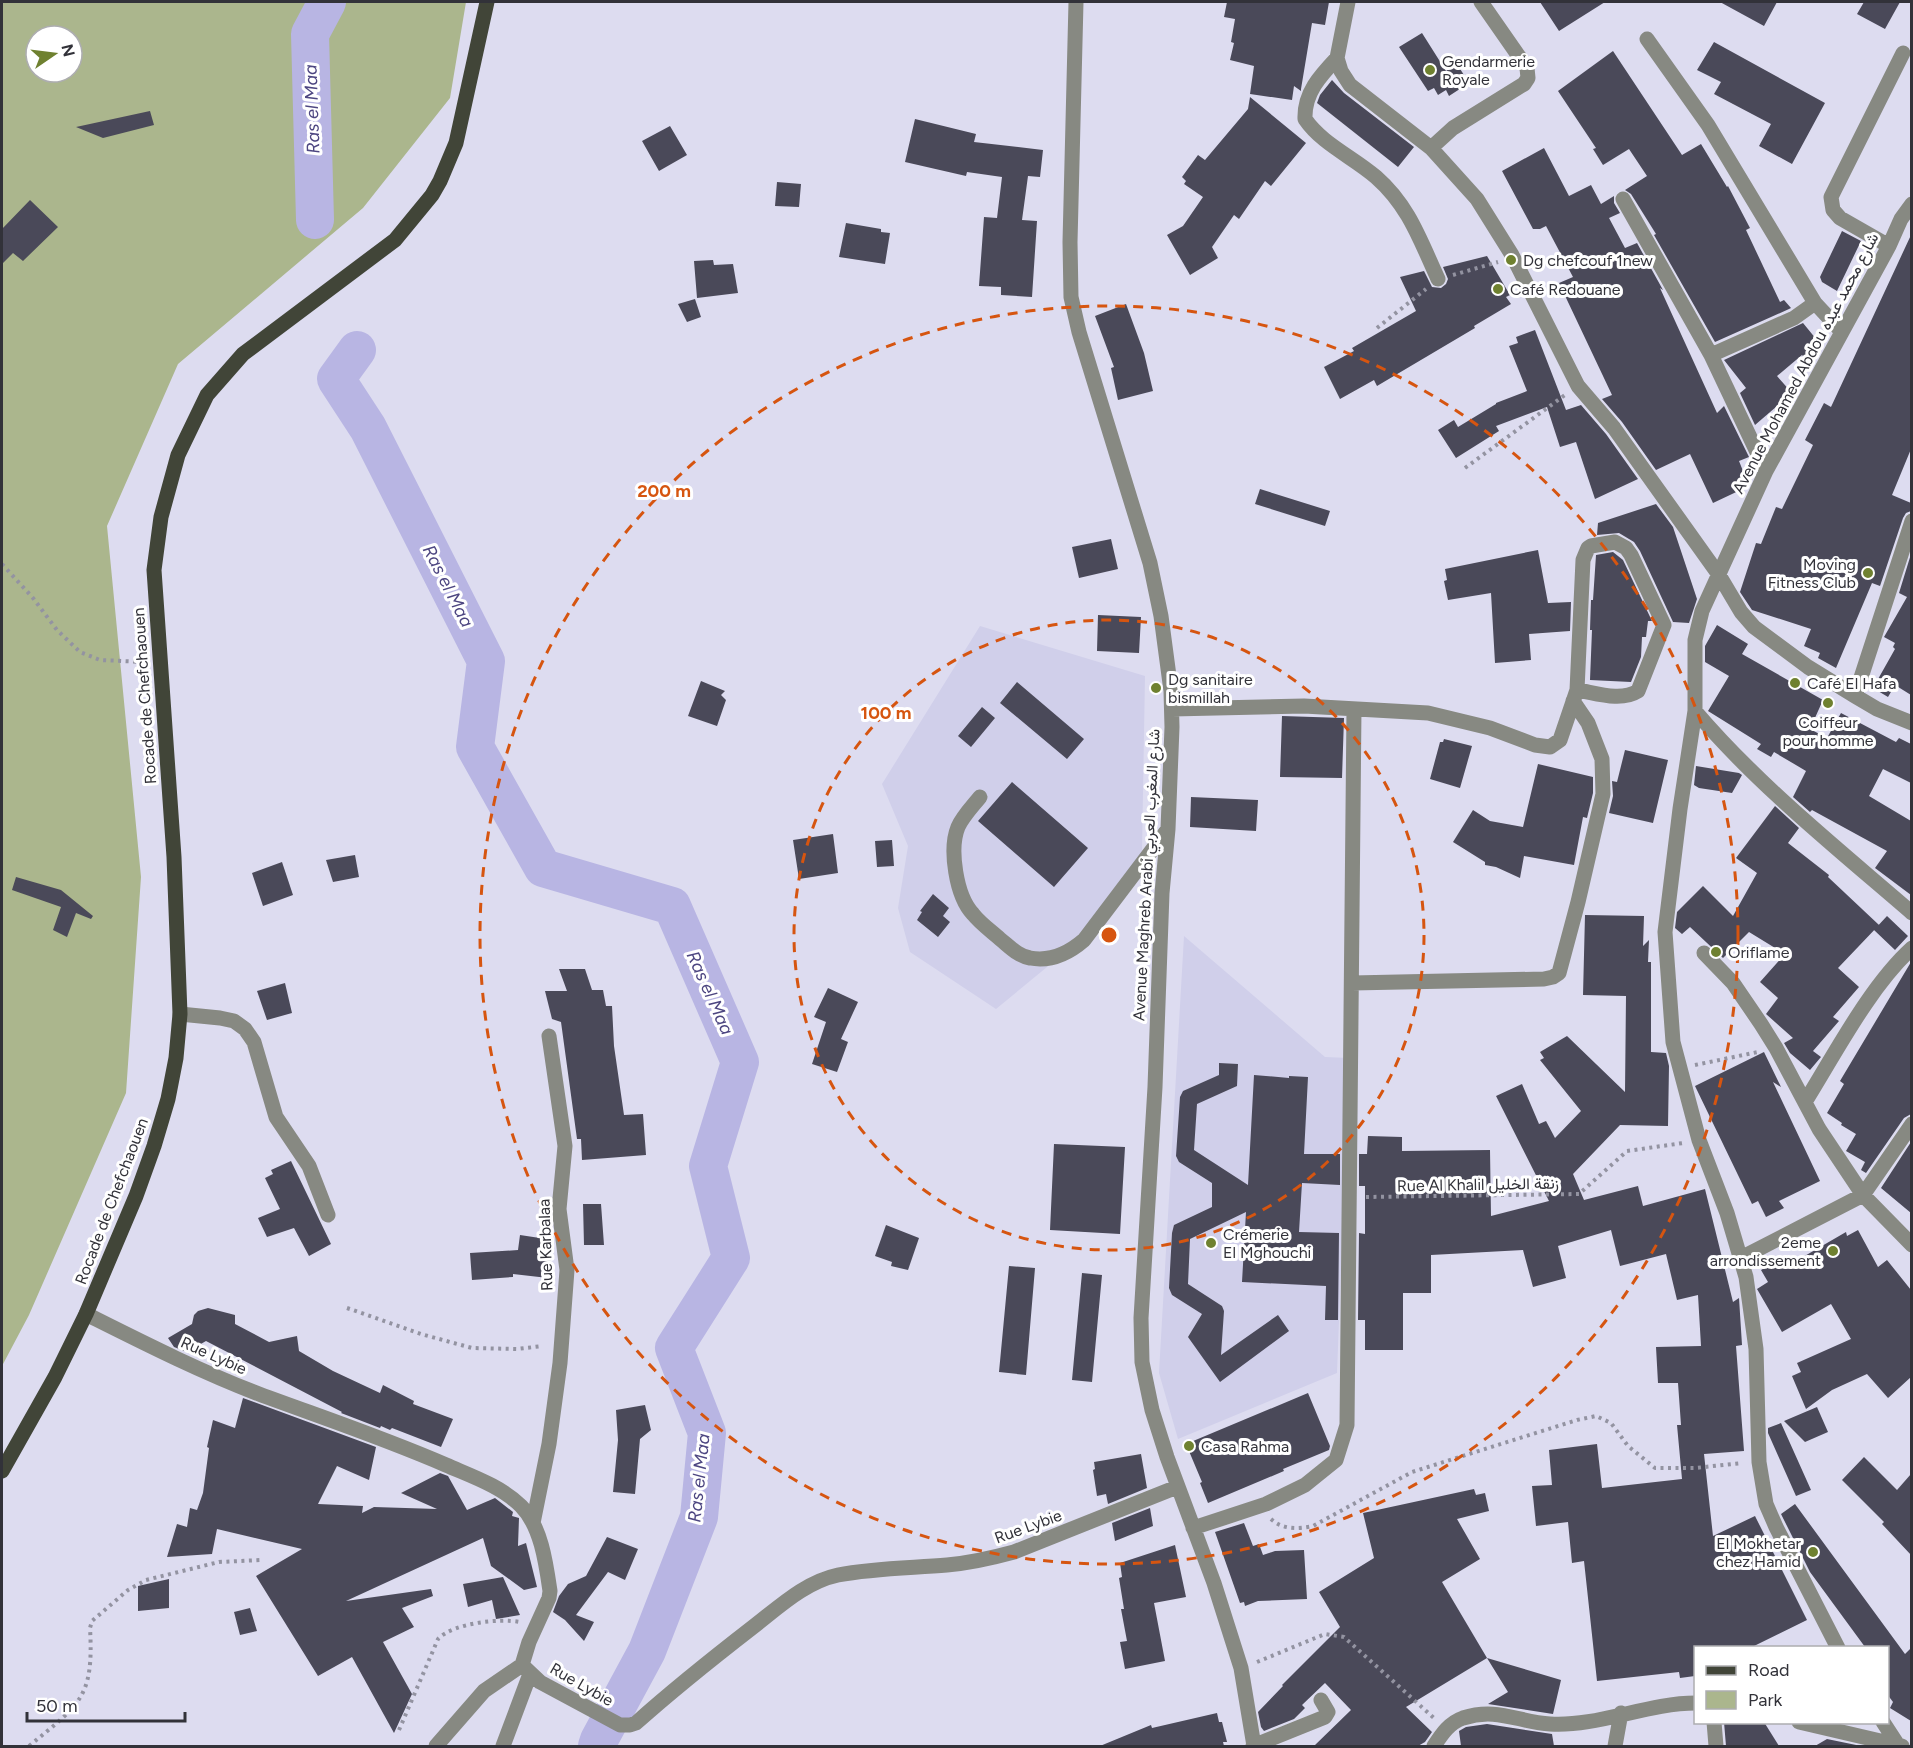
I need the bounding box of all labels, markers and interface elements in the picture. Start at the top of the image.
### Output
north arrow [24,24,84,84]
text: N [57,42,79,59]
place label: Gendarmerie Royale [1442,52,1535,89]
marker: Gendarmerie Royale [1423,63,1437,77]
water label: Ras el Maa [299,64,325,154]
street label: Avenue Mohamed Abdou شارع محمد عبده [1728,230,1884,498]
place label: Dg chefcouf 1new [1523,251,1653,270]
marker: Dg chefcouf 1new [1504,253,1518,267]
place label: Café Redouane [1510,280,1621,299]
marker: Café Redouane [1491,282,1505,296]
text: 200 m [637,480,691,502]
water label: Ras el Maa [418,541,478,631]
place label: Moving Fitness Club [1768,555,1856,592]
marker: Moving Fitness Club [1861,566,1875,580]
street label: Rocade de Chefchaouen [129,607,160,785]
place label: Dg sanitaire bismillah [1168,670,1253,707]
place label: Café El Hafa [1807,674,1896,693]
marker: Café El Hafa [1788,676,1802,690]
marker: Dg sanitaire bismillah [1149,681,1163,695]
marker: Coiffeur pour homme [1821,696,1835,710]
text: 100 m [861,702,911,724]
place label: Coiffeur pour homme [1782,713,1874,750]
street label: Avenue Maghreb Arabi شارع المغرب العربي [1129,728,1168,1022]
centre of rings [1099,925,1119,945]
place label: Oriflame [1728,943,1790,962]
marker: Oriflame [1709,945,1723,959]
water label: Ras el Maa [682,948,738,1039]
street label: Rocade de Chefchaouen [71,1115,152,1287]
street label: Rue Al Khalil زنقة الخليل [1397,1174,1559,1196]
street label: Rue Karbalaa [534,1199,557,1291]
place label: Crémerie El Mghouchi [1223,1225,1311,1262]
place label: 2eme arrondissement [1710,1233,1821,1270]
marker: Crémerie El Mghouchi [1204,1236,1218,1250]
marker: 2eme arrondissement [1826,1244,1840,1258]
street label: Rue Lybie [178,1333,250,1378]
water label: Ras el Maa [683,1432,715,1524]
place label: Casa Rahma [1201,1437,1289,1456]
marker: Casa Rahma [1182,1439,1196,1453]
street label: Rue Lybie [992,1505,1065,1547]
place label: El Mokhetar chez Hamid [1716,1534,1802,1571]
marker: El Mokhetar chez Hamid [1806,1545,1820,1559]
legend [1694,1646,1889,1724]
street label: Rue Lybie [547,1659,617,1710]
text: Road [1748,1659,1789,1681]
scale bar [27,1685,184,1723]
text: Park [1748,1689,1783,1711]
text: 50 m [36,1695,78,1717]

